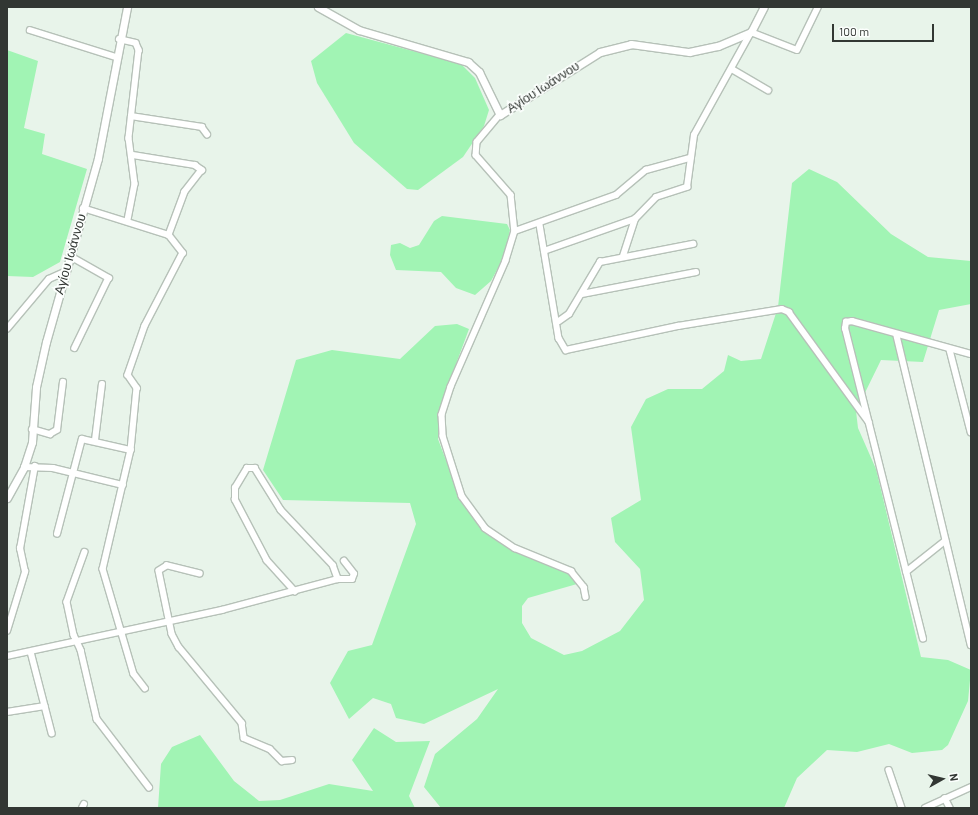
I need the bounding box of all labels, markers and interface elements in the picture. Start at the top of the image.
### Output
scale bar [834,16,936,42]
text: 100 m [839,24,869,38]
street label: Αγίου Ιωάννου [504,58,582,116]
street label: Αγίου Ιωάννου [51,212,89,296]
north arrow [922,759,962,799]
text: N [947,773,961,782]

